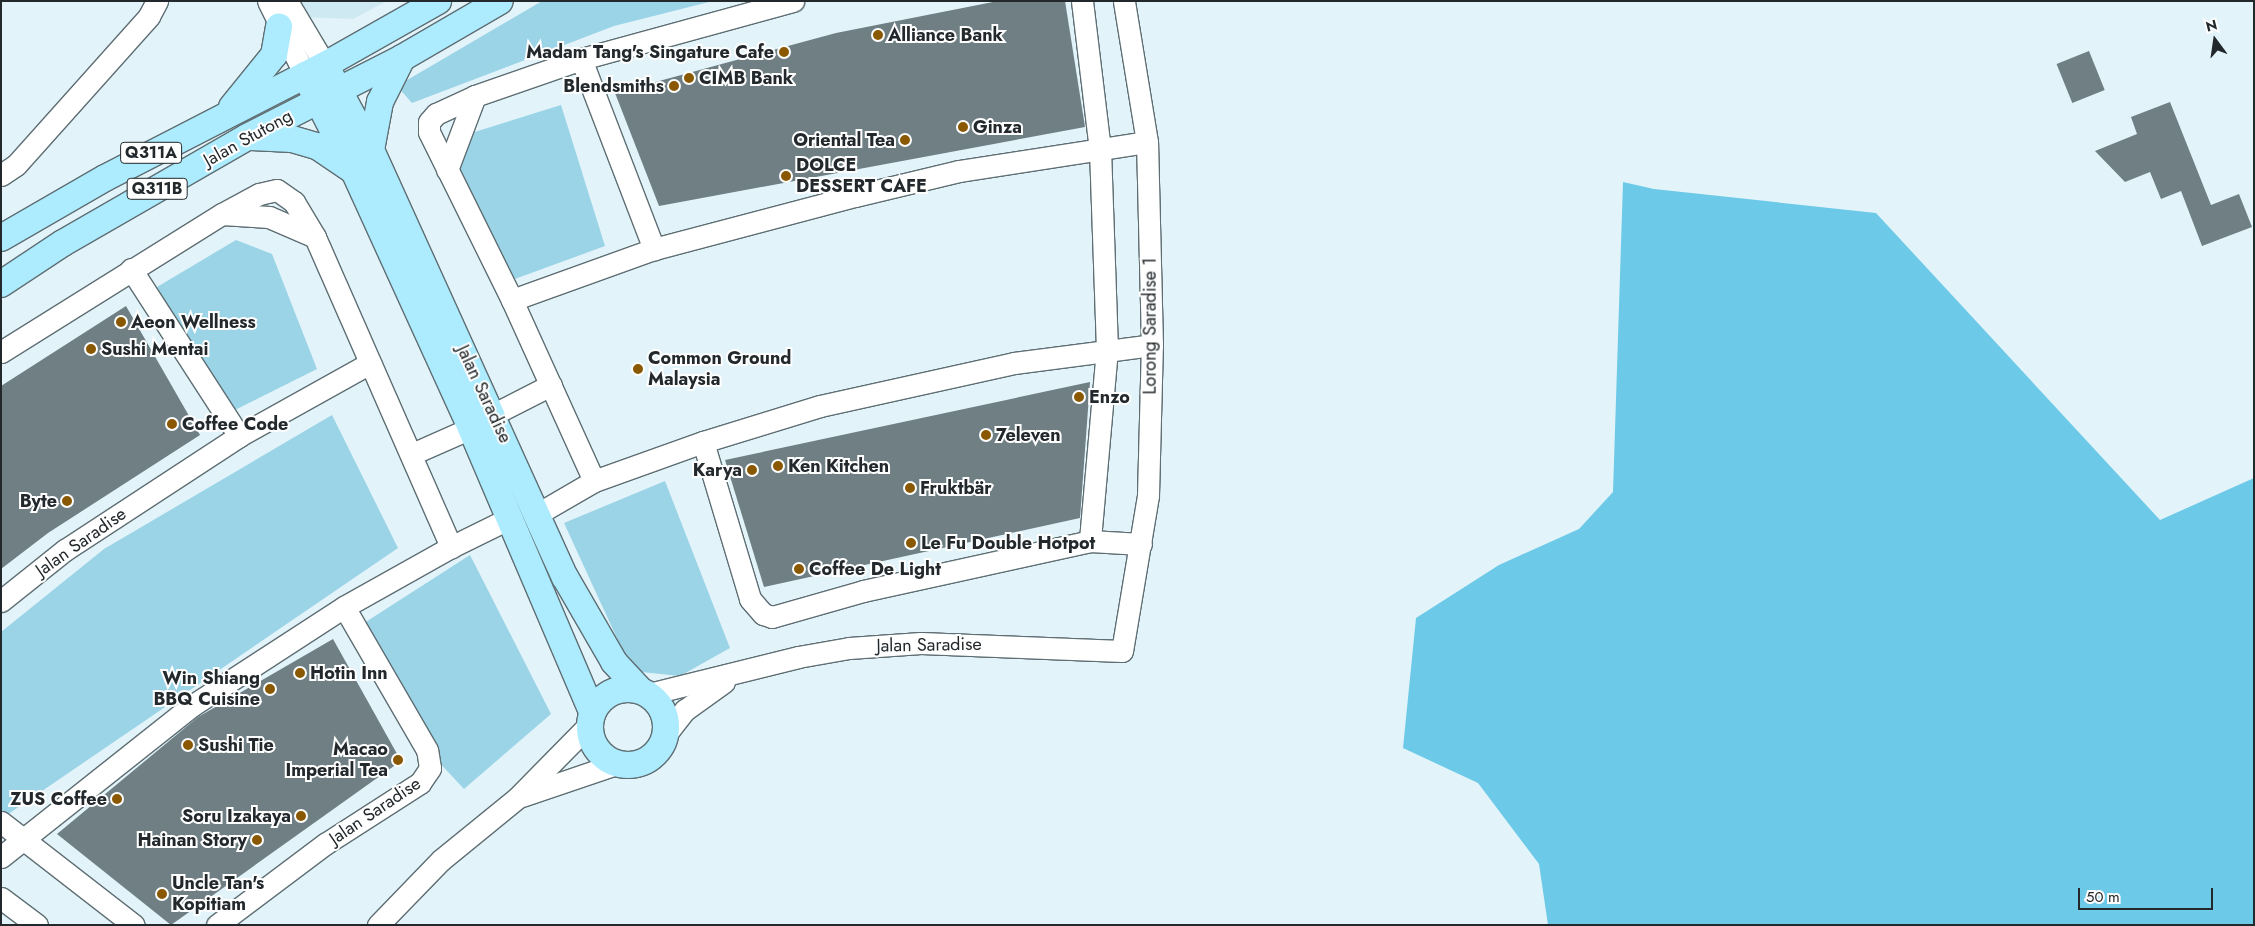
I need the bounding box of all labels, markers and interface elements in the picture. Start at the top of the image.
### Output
text: N [2204,14,2219,36]
north arrow [2190,15,2240,65]
place label: Alliance Bank [888,24,1003,46]
marker: Alliance Bank [872,29,884,41]
place label: Madam Tang's Singature Cafe [526,41,774,63]
marker: Madam Tang's Singature Cafe [778,46,790,58]
place label: CIMB Bank [699,67,793,89]
marker: CIMB Bank [683,72,695,84]
place label: Blendsmiths [563,75,664,97]
marker: Blendsmiths [668,80,680,92]
street label: Jalan Stutong [200,105,296,171]
place label: Ginza [973,116,1022,138]
marker: Ginza [957,121,969,133]
place label: Oriental Tea [793,129,895,151]
marker: Oriental Tea [899,134,911,146]
road number: Q311A [120,140,182,167]
place label: DOLCE DESSERT CAFE [796,155,927,198]
marker: DOLCE DESSERT CAFE [780,170,792,182]
road number: Q311B [126,175,188,202]
street label: Lorong Saradise 1 [1139,257,1161,395]
place label: Aeon Wellness [131,311,256,333]
marker: Aeon Wellness [115,316,127,328]
place label: Sushi Mentai [101,338,209,360]
street label: Jalan Saradise [452,342,516,446]
marker: Sushi Mentai [85,343,97,355]
place label: Common Ground Malaysia [648,348,791,390]
marker: Common Ground Malaysia [632,363,644,375]
place label: Enzo [1089,386,1130,408]
marker: Enzo [1073,391,1085,403]
place label: Coffee Code [182,413,288,435]
marker: Coffee Code [166,418,178,430]
place label: 7eleven [996,424,1061,446]
marker: 7eleven [980,429,992,441]
place label: Ken Kitchen [788,455,889,477]
place label: Karya [693,459,742,481]
marker: Ken Kitchen [772,460,784,472]
marker: Karya [746,464,758,476]
place label: Fruktbär [920,477,992,499]
marker: Fruktbär [904,482,916,494]
place label: Byte [20,490,57,512]
marker: Byte [61,495,73,507]
street label: Jalan Saradise [32,503,130,581]
place label: Le Fu Double Hotpot [921,532,1095,554]
marker: Le Fu Double Hotpot [905,537,917,549]
place label: Coffee De Light [809,558,941,580]
marker: Coffee De Light [793,563,805,575]
street label: Jalan Saradise [876,633,982,657]
place label: Hotin Inn [310,662,388,684]
marker: Hotin Inn [294,667,306,679]
place label: Win Shiang BBQ Cuisine [153,668,260,711]
marker: Win Shiang BBQ Cuisine [264,683,276,695]
place label: Sushi Tie [198,734,274,756]
marker: Sushi Tie [182,739,194,751]
place label: Macao Imperial Tea [285,739,388,782]
marker: Macao Imperial Tea [392,754,404,766]
street label: Jalan Saradise [325,773,425,849]
place label: ZUS Coffee [10,788,107,810]
marker: ZUS Coffee [111,793,123,805]
place label: Soru Izakaya [182,805,291,827]
marker: Soru Izakaya [295,810,307,822]
place label: Hainan Story [137,829,247,851]
marker: Hainan Story [251,834,263,846]
place label: Uncle Tan's Kopitiam [172,873,264,916]
scale bar [2080,878,2215,910]
text: 50 m [2086,886,2120,908]
marker: Uncle Tan's Kopitiam [156,888,168,900]

